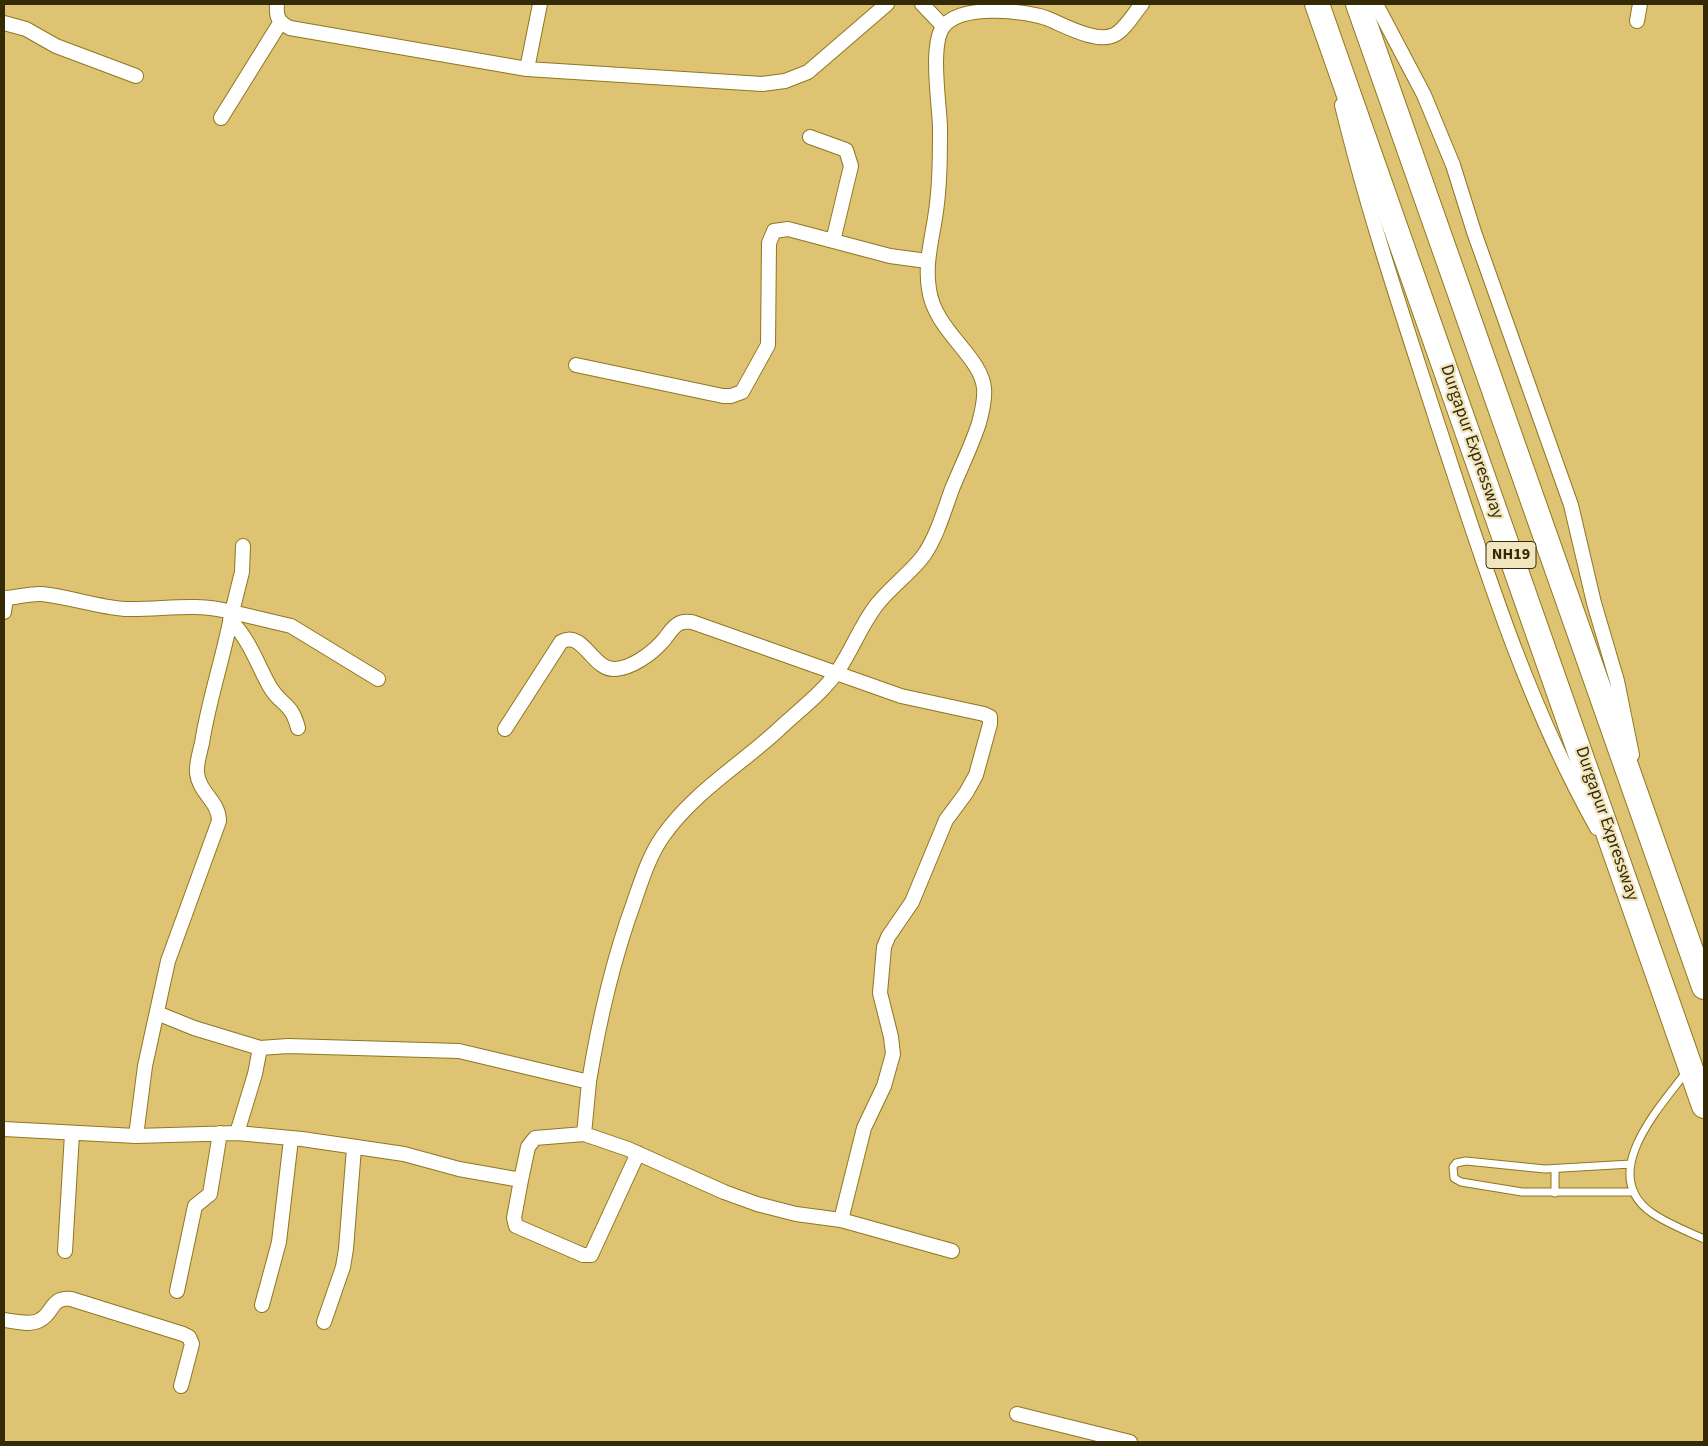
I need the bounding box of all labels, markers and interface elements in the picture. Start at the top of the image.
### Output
street label: Durgapur Expressway [1434,362,1508,522]
road number: NH19 [1486,542,1536,568]
street label: Durgapur Expressway [1569,744,1643,904]

